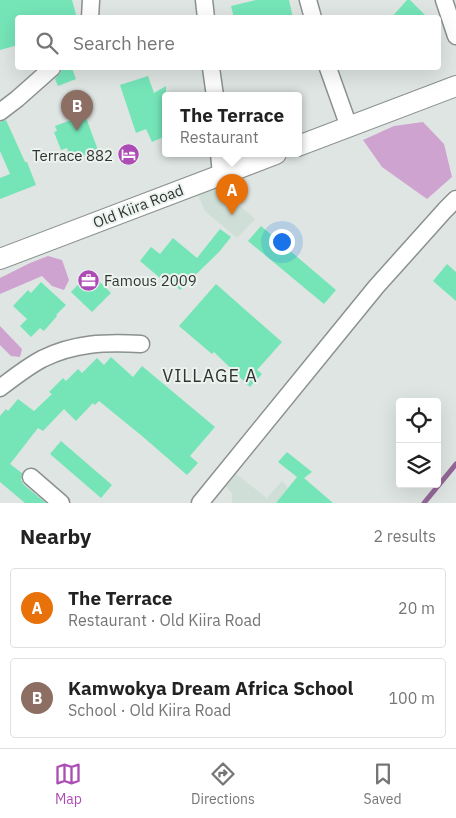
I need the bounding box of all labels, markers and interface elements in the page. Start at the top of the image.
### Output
search box [15,15,441,70]
icon: search [33,29,61,57]
text: Search here [73,31,175,55]
pin: B [61,90,93,131]
popup [162,92,302,157]
text: The Terrace [180,103,284,127]
text: Restaurant [180,127,259,147]
hotel icon: Terrace 882 [117,143,141,167]
place label: Terrace 882 [32,146,113,165]
pin: A [216,174,248,215]
street label: Old Kiira Road [90,180,186,232]
your location [269,229,295,255]
office icon: Famous 2009 [76,268,100,292]
place label: Famous 2009 [104,271,197,290]
district label: VILLAGE A [162,364,258,387]
map controls [396,398,441,488]
button: locate [396,398,441,443]
button: layers [396,443,441,488]
text: Nearby [20,522,91,550]
text: 2 results [373,526,436,546]
text: The Terrace [68,586,172,610]
text: A [32,598,42,618]
text: 20 m [398,598,435,618]
text: Restaurant · Old Kiira Road [68,610,261,630]
text: Kamwokya Dream Africa School [68,676,353,700]
text: B [32,688,42,708]
text: 100 m [388,688,435,708]
text: School · Old Kiira Road [68,700,231,720]
tab: Map [54,760,82,808]
tab: Directions [191,760,255,808]
tab: Saved [364,760,402,808]

